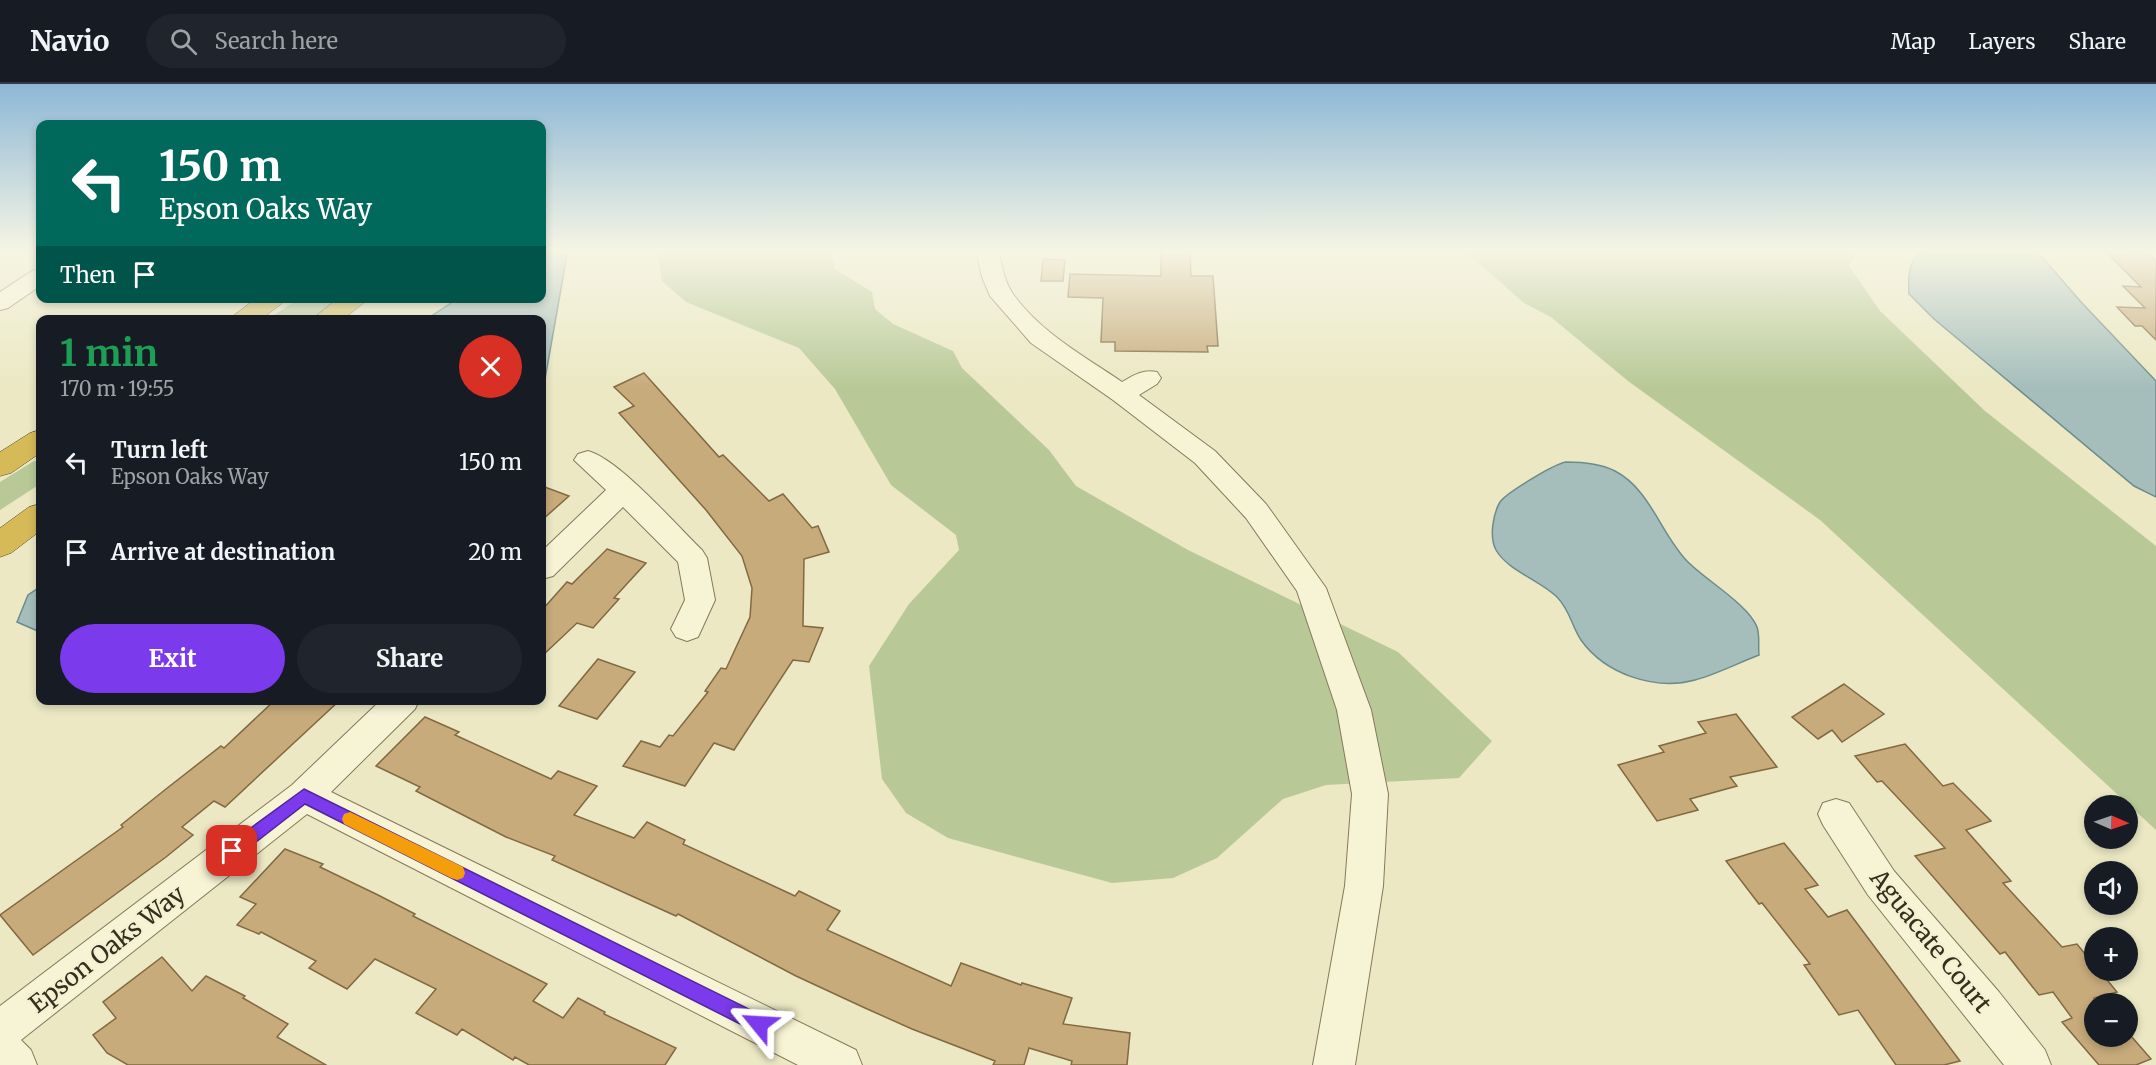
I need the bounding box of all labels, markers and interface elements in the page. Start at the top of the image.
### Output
search box [146,14,566,68]
text: Navio [30,23,110,59]
icon: search [167,25,200,58]
text: Search here [215,27,338,55]
text: Map [1891,28,1936,55]
text: Layers [1969,28,2036,55]
text: Share [2069,28,2126,55]
text: 150 m [159,140,281,192]
icon: left [60,144,138,222]
text: Epson Oaks Way [159,192,372,226]
icon: arrive [128,258,161,291]
text: Then [60,261,116,289]
text: 1 min [60,331,158,376]
button: close [459,335,522,398]
text: 170 m · 19:55 [60,376,174,401]
text: Turn left [111,436,208,464]
icon: left [60,446,93,479]
text: 150 m [459,448,522,476]
text: Epson Oaks Way [111,464,269,489]
icon: arrive [60,536,93,569]
text: Arrive at destination [111,538,335,566]
text: 20 m [468,538,522,566]
button: Exit [60,624,285,693]
button: Share [297,624,522,693]
north arrow [2084,795,2138,849]
map controls [2084,795,2138,1047]
pin [206,825,257,876]
icon: arrive [215,834,248,867]
button: sound [2084,861,2138,915]
street label: Aguacate Court [1863,862,1999,1020]
street label: Epson Oaks Way [23,878,191,1020]
button: + [2084,927,2138,981]
position arrow [727,992,791,1056]
button: − [2084,993,2138,1047]

